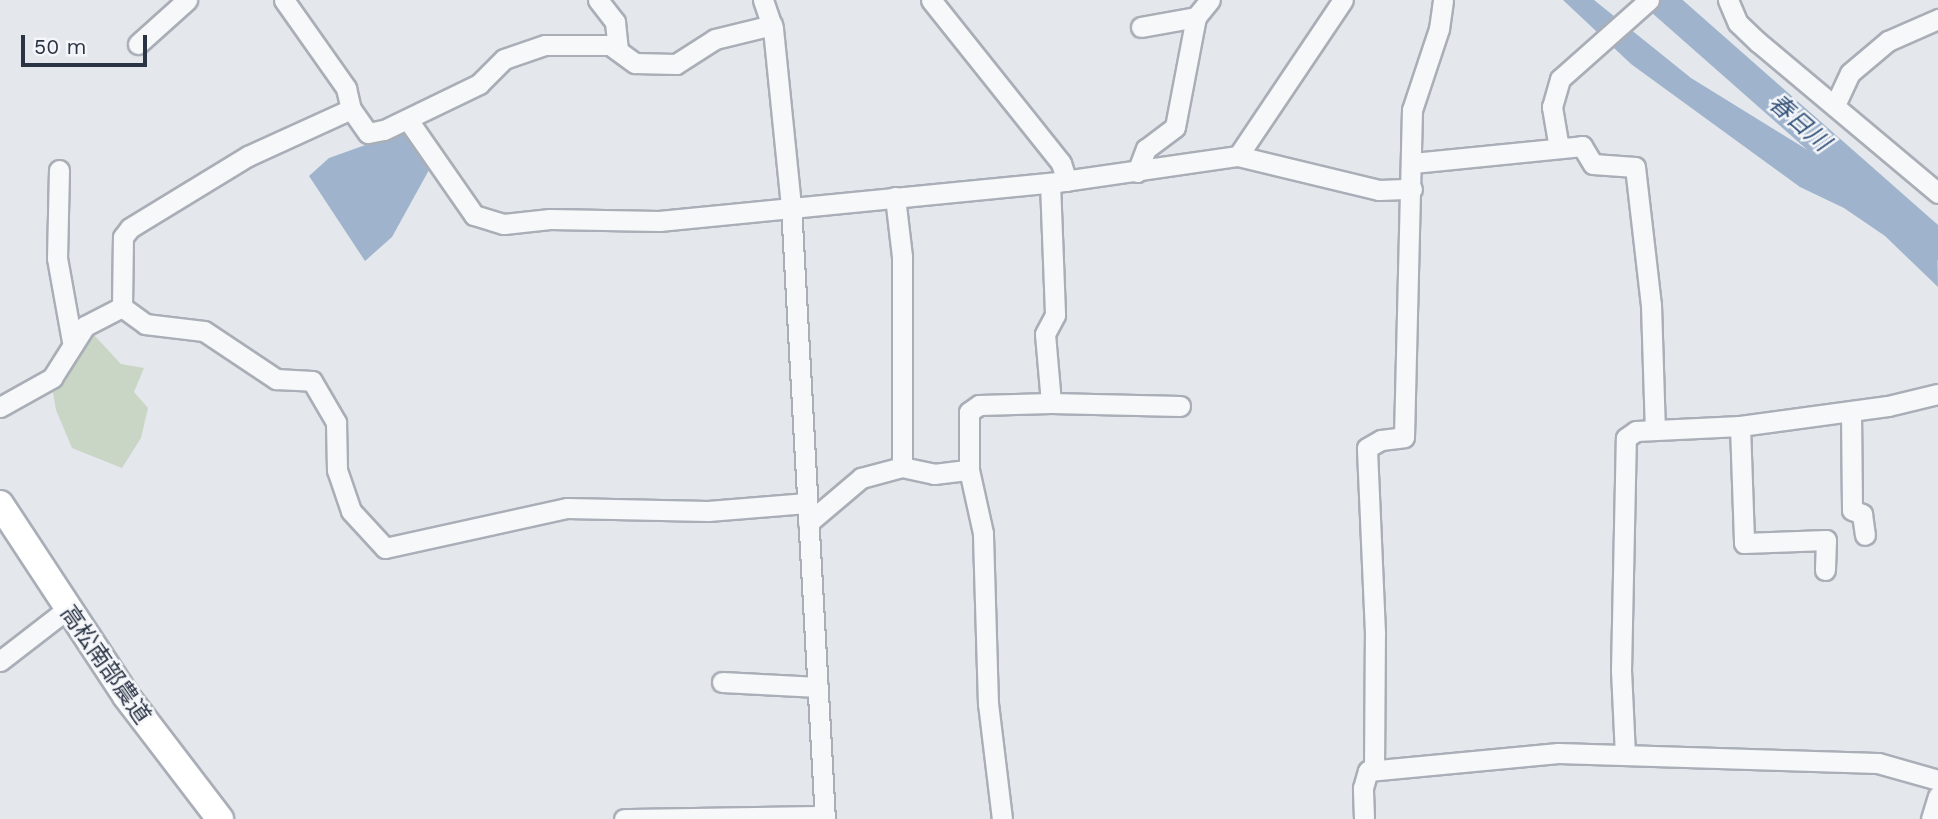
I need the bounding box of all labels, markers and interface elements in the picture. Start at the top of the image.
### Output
scale bar [24,21,150,65]
text: 50 m [34,34,86,59]
water label: 春日川 [1762,89,1836,157]
street label: 高松南部農道 [54,601,156,729]

